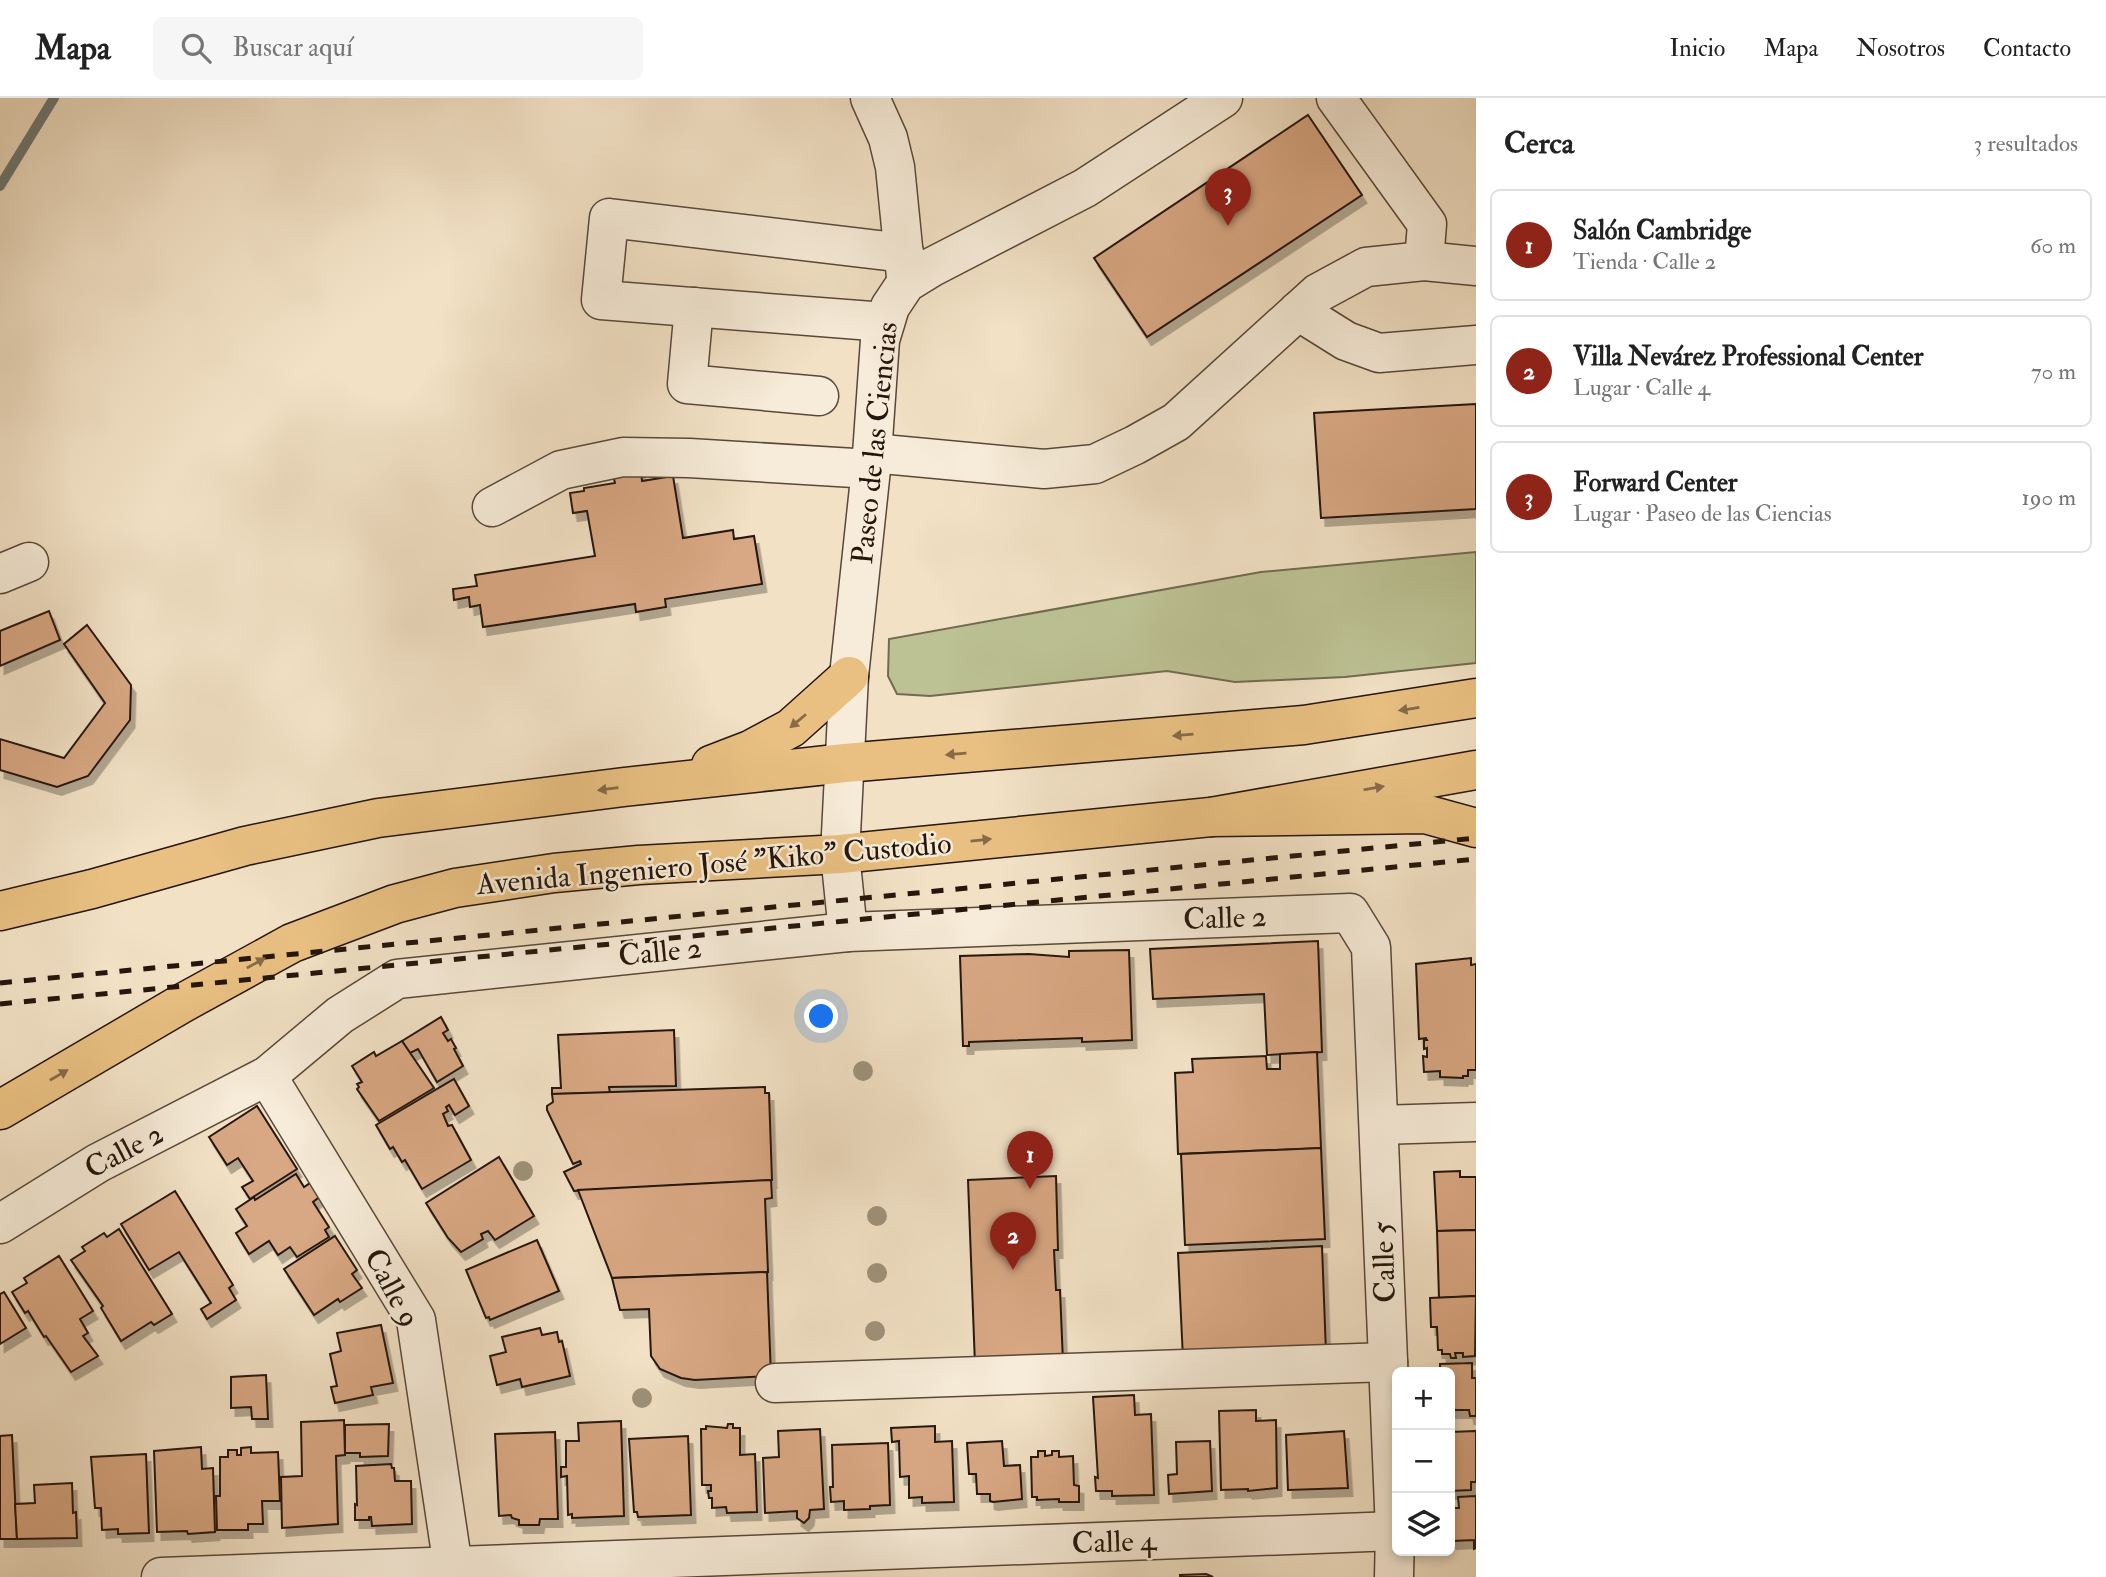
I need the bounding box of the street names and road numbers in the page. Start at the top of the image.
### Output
street label: Paseo de las Ciencias [844,320,906,566]
street label: Avenida Ingeniero José "Kiko" Custodio [474,825,953,903]
street label: Calle 2 [1183,898,1267,938]
street label: Calle 2 [617,929,703,975]
street label: Calle 2 [78,1115,170,1187]
street label: Calle 5 [1364,1220,1404,1303]
street label: Calle 9 [356,1242,428,1334]
street label: Calle 4 [1071,1522,1159,1562]

